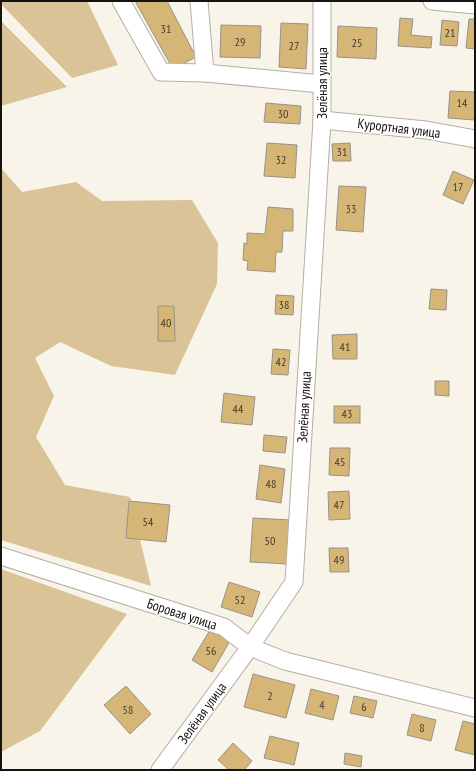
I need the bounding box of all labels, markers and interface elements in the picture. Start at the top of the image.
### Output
house number: 31 [161,21,171,36]
house number: 21 [445,25,455,40]
house number: 29 [235,34,245,49]
house number: 25 [352,35,362,50]
house number: 27 [289,38,299,53]
street label: Зелёная улица [313,47,331,119]
house number: 14 [457,95,468,110]
house number: 30 [278,106,288,121]
street label: Курортная улица [357,114,441,142]
house number: 31 [337,144,347,159]
house number: 32 [276,152,286,167]
house number: 17 [453,179,463,194]
house number: 33 [346,201,356,216]
house number: 38 [279,297,289,312]
house number: 40 [161,315,171,330]
house number: 41 [340,339,350,354]
house number: 42 [276,354,286,369]
street label: Зелёная улица [293,371,315,443]
house number: 44 [233,401,244,416]
house number: 43 [342,406,352,421]
house number: 45 [335,454,345,469]
house number: 48 [266,476,276,491]
house number: 47 [334,497,344,512]
house number: 54 [143,514,154,529]
house number: 50 [265,533,275,548]
house number: 49 [334,552,344,567]
house number: 52 [235,592,245,607]
street label: Боровая улица [145,594,219,634]
house number: 56 [206,643,216,658]
street label: Зелёная улица [174,679,230,747]
house number: 2 [267,688,273,703]
house number: 4 [319,697,325,712]
house number: 6 [361,699,367,714]
house number: 58 [123,702,133,717]
house number: 8 [419,720,425,735]

